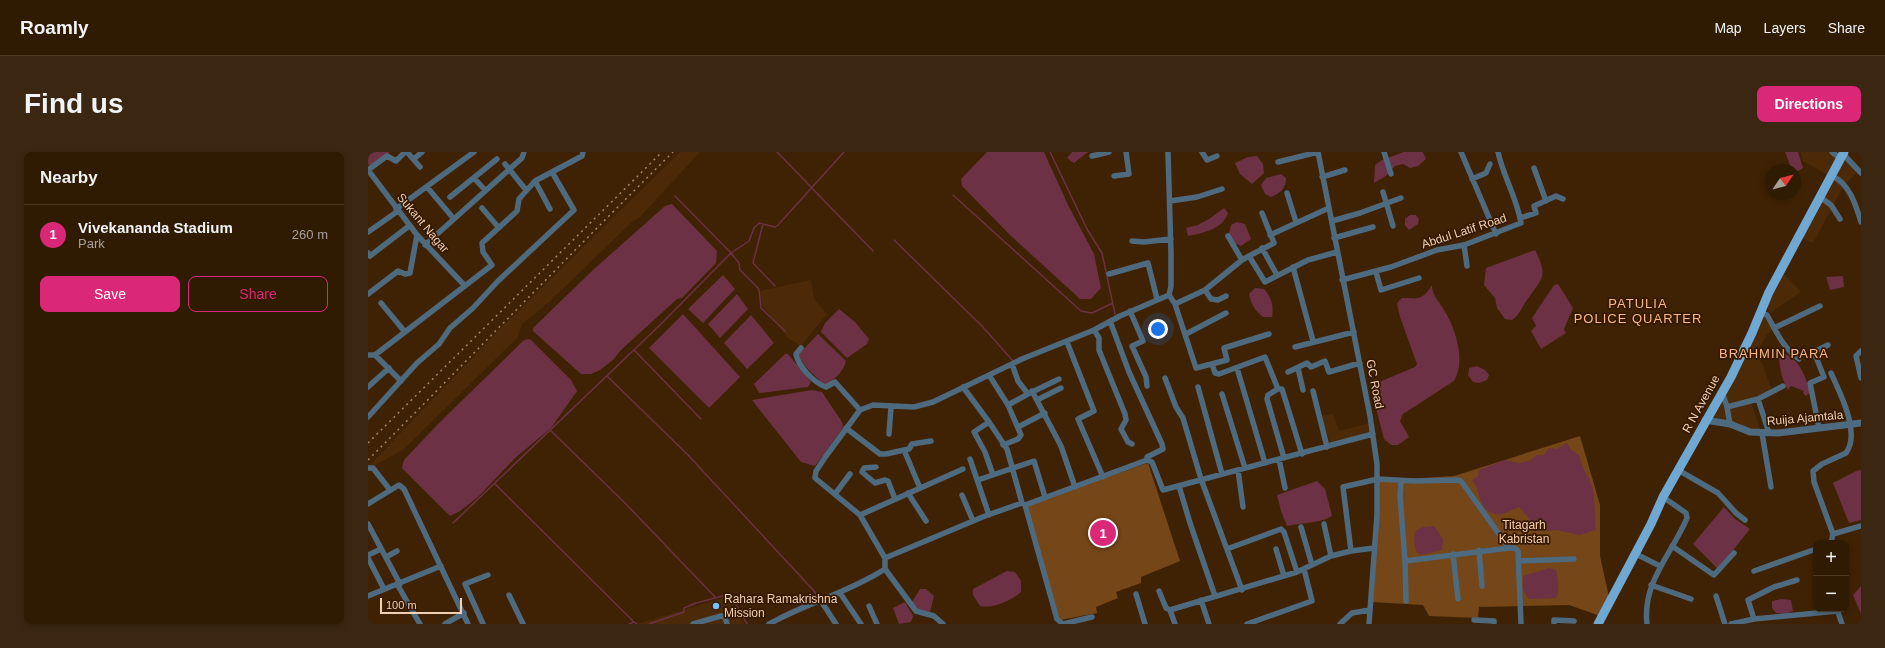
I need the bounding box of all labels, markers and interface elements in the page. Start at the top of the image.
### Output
text: Roamly [20,17,89,38]
text: Map [1714,20,1742,36]
text: Layers [1764,20,1806,36]
text: Share [1828,20,1865,36]
button: Directions [1757,86,1861,122]
text: Find us [24,88,124,119]
north arrow [1765,164,1801,200]
text: Nearby [40,168,98,187]
street label: Sukant Nagar [394,190,452,256]
street label: Abdul Latif Road [1420,211,1508,251]
text: Vivekananda Stadium [78,219,233,236]
text: 1 [49,227,57,242]
text: 260 m [292,227,328,242]
text: Park [78,236,105,251]
button: Save [40,276,180,312]
button: Share [188,276,328,312]
district label: PATULIA POLICE QUARTER [1574,296,1702,326]
your location [1148,319,1168,339]
district label: BRAHMIN PARA [1719,346,1829,361]
street label: GC Road [1363,358,1387,410]
street label: R N Avenue [1679,372,1723,435]
street label: Ruija Ajamtala [1766,408,1844,428]
pin: 1 [1090,518,1116,548]
park label: Titagarh Kabristan [1499,518,1549,546]
map controls [1813,540,1849,612]
button: + [1813,540,1849,576]
button: − [1813,576,1849,612]
place label: Rahara Ramakrishna Mission [724,592,838,620]
scale bar [380,596,462,615]
text: 100 m [386,599,417,611]
marker: Rahara Ramakrishna Mission [711,601,721,611]

